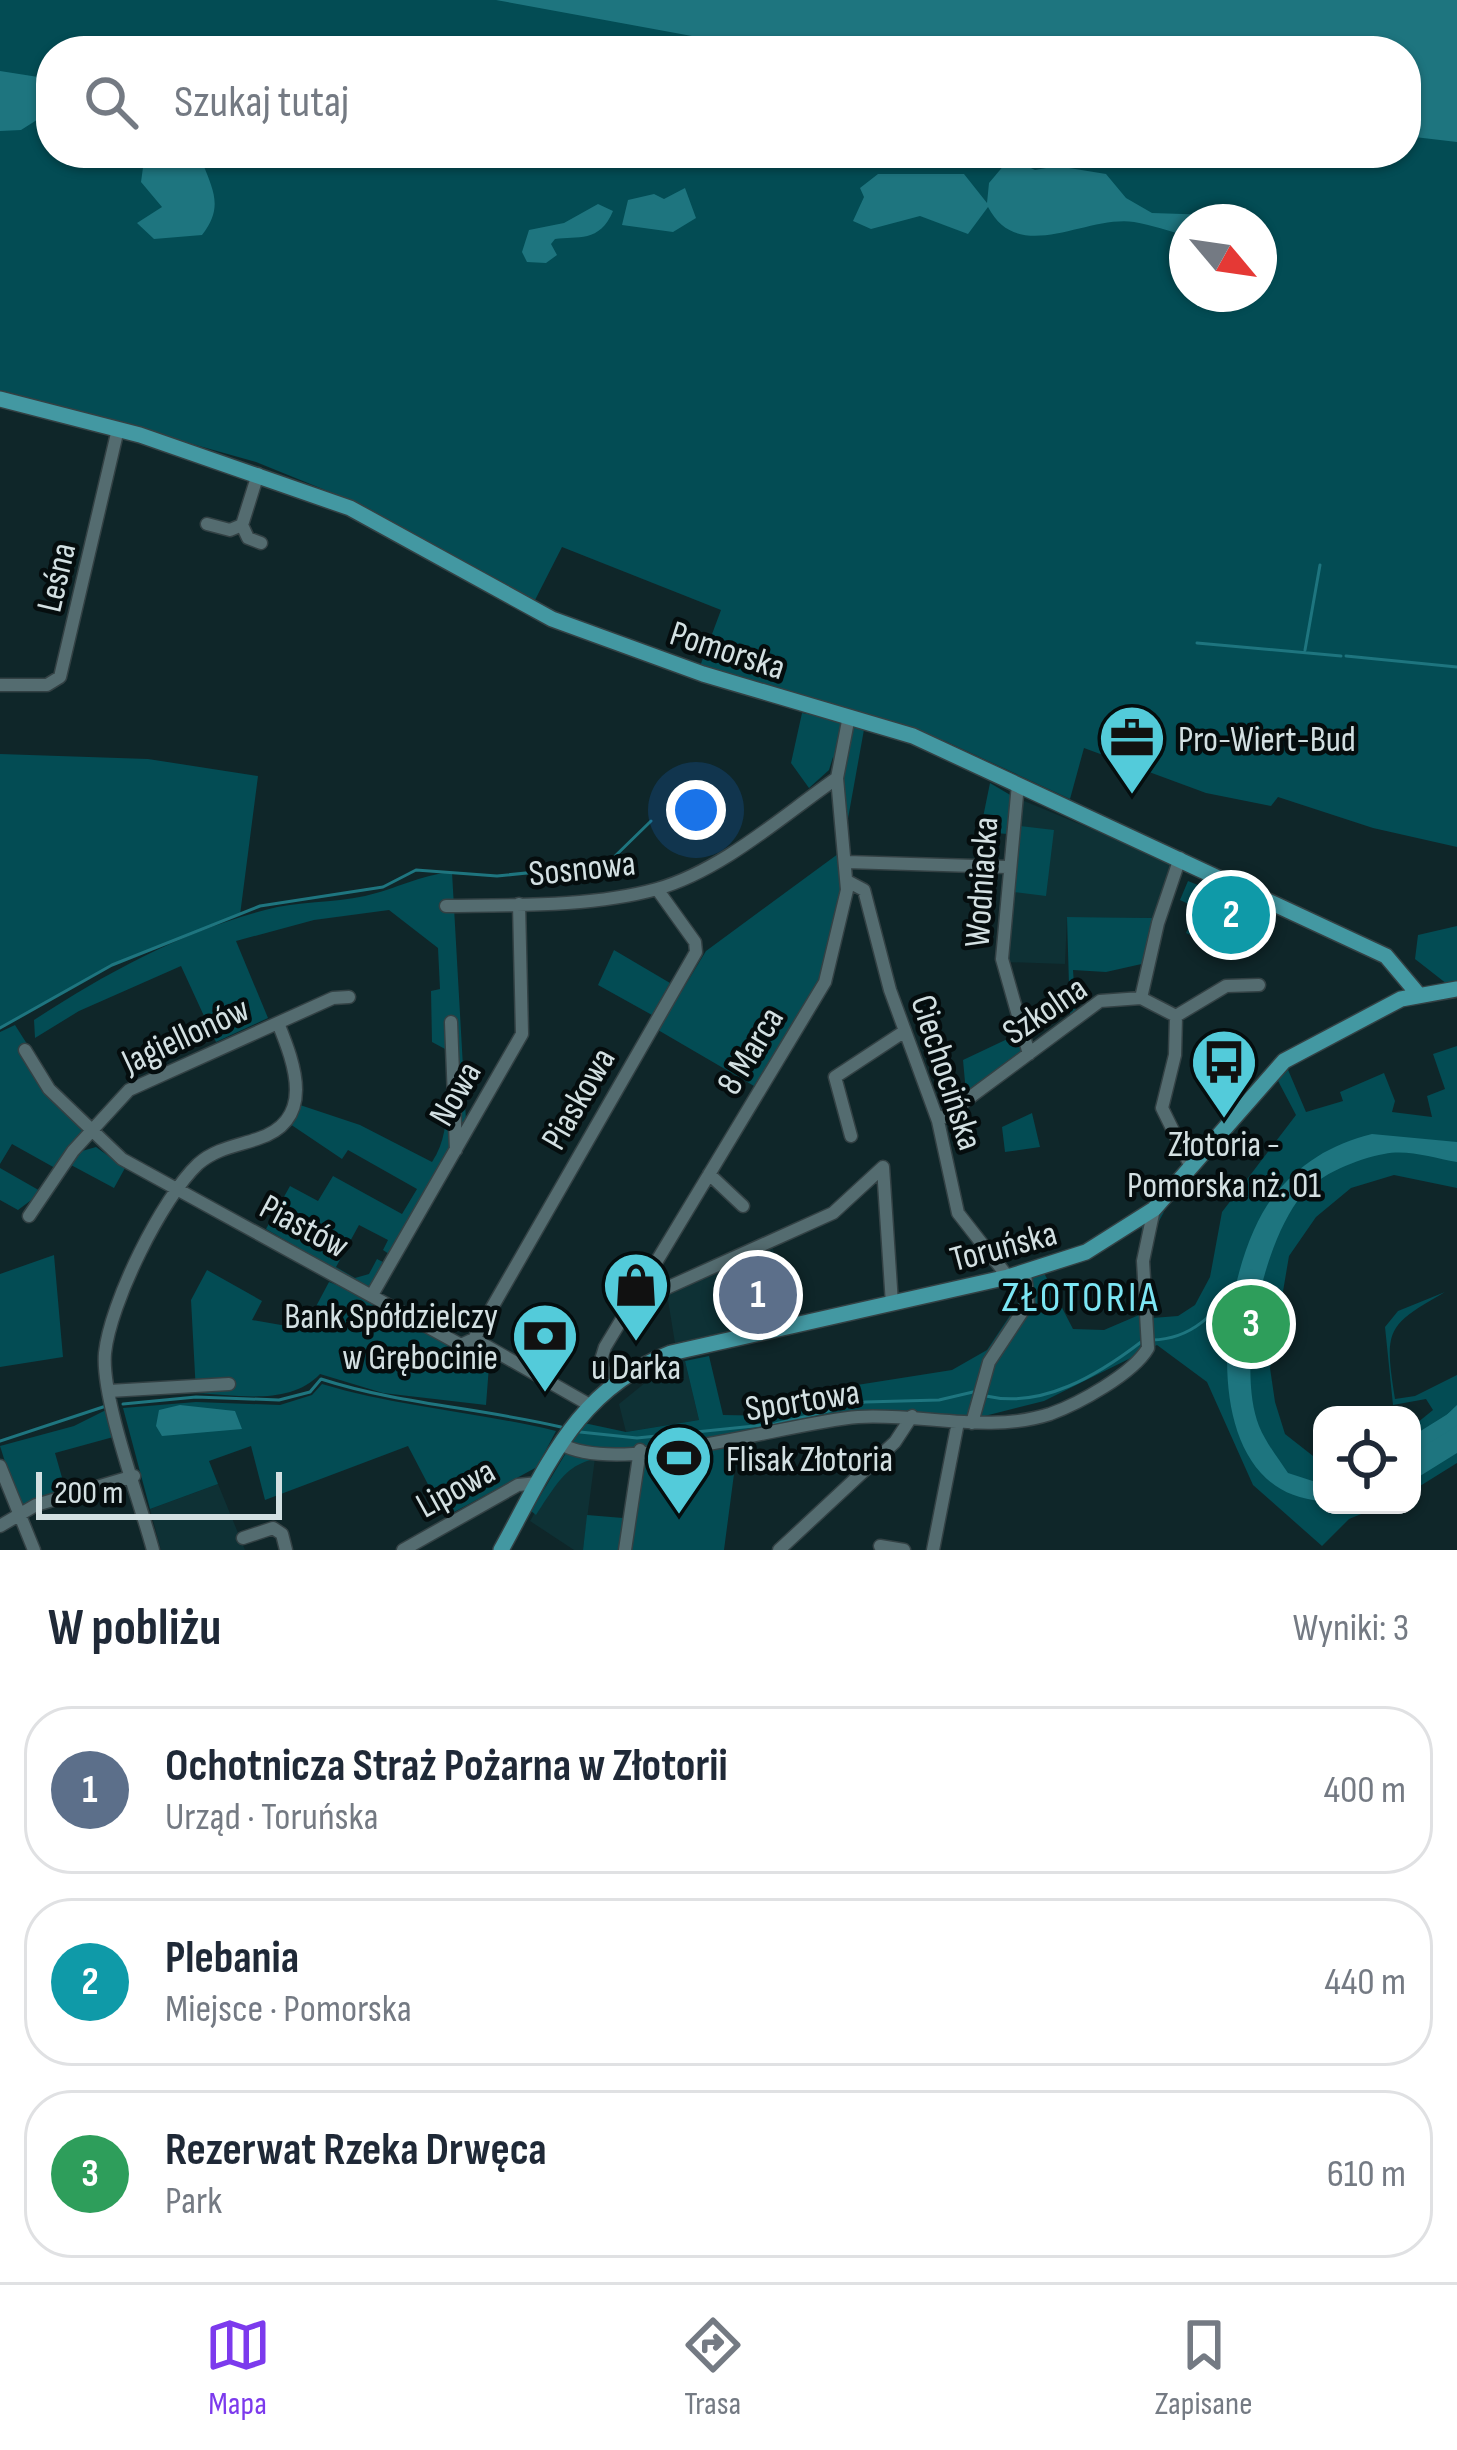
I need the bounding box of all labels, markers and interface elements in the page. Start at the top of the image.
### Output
search box [36,36,1421,168]
icon: search [78,69,144,135]
text: Szukaj tutaj [174,75,349,130]
north arrow [1169,204,1277,312]
street label: Leśna [29,539,86,616]
street label: Pomorska [664,613,790,690]
office icon: Pro-Wiert-Bud [1097,703,1167,797]
place label: Pro-Wiert-Bud [1178,719,1356,762]
your location [666,780,726,840]
street label: Wodniacka [956,815,1009,949]
street label: Sosnowa [527,843,638,896]
pin: 2 [1192,870,1270,960]
street label: Szkolna [995,967,1096,1055]
street label: Jagiellonów [115,988,257,1085]
street label: Ciechocińska [900,990,991,1156]
street label: 8 Marca [708,1000,794,1103]
bus stop icon: Złotoria - Pomorska nż. 01 [1189,1027,1259,1121]
street label: Piaskowa [533,1041,625,1158]
street label: Nowa [421,1055,491,1134]
place label: Złotoria - Pomorska nż. 01 [1127,1124,1321,1208]
street label: Piastów [252,1186,356,1268]
street label: Toruńska [946,1213,1062,1282]
shop icon: u Darka [601,1250,671,1344]
pin: 1 [719,1250,797,1340]
district label: ZŁOTORIA [1001,1273,1161,1324]
pin: 3 [1212,1279,1290,1369]
place label: Bank Spółdzielczy w Grębocinie [284,1296,498,1380]
bank icon: Bank Spółdzielczy w Grębocinie [510,1301,580,1395]
place label: u Darka [591,1347,681,1390]
street label: Sportowa [742,1371,863,1432]
map controls [1313,1406,1421,1514]
button: locate [1313,1406,1421,1514]
sports icon: Flisak Złotoria [644,1423,714,1517]
place label: Flisak Złotoria [726,1439,893,1482]
street label: Lipowa [409,1450,503,1528]
scale bar [36,1466,282,1519]
text: 200 m [54,1473,123,1513]
text: W pobliżu [48,1598,221,1659]
text: Wyniki: 3 [1293,1605,1409,1652]
text: Ochotnicza Straż Pożarna w Złotorii [165,1739,728,1794]
text: 1 [82,1767,98,1814]
text: 400 m [1324,1767,1406,1814]
text: Urząd · Toruńska [165,1794,379,1841]
text: Plebania [165,1931,299,1986]
text: 2 [81,1959,99,2006]
text: 440 m [1325,1959,1406,2006]
text: Miejsce · Pomorska [165,1986,412,2033]
text: Rezerwat Rzeka Drwęca [165,2123,547,2178]
text: 3 [81,2151,99,2198]
text: 610 m [1327,2151,1406,2198]
text: Park [165,2178,222,2225]
tab: Mapa [205,2312,271,2424]
tab: Trasa [680,2312,746,2424]
tab: Zapisane [1155,2312,1252,2424]

